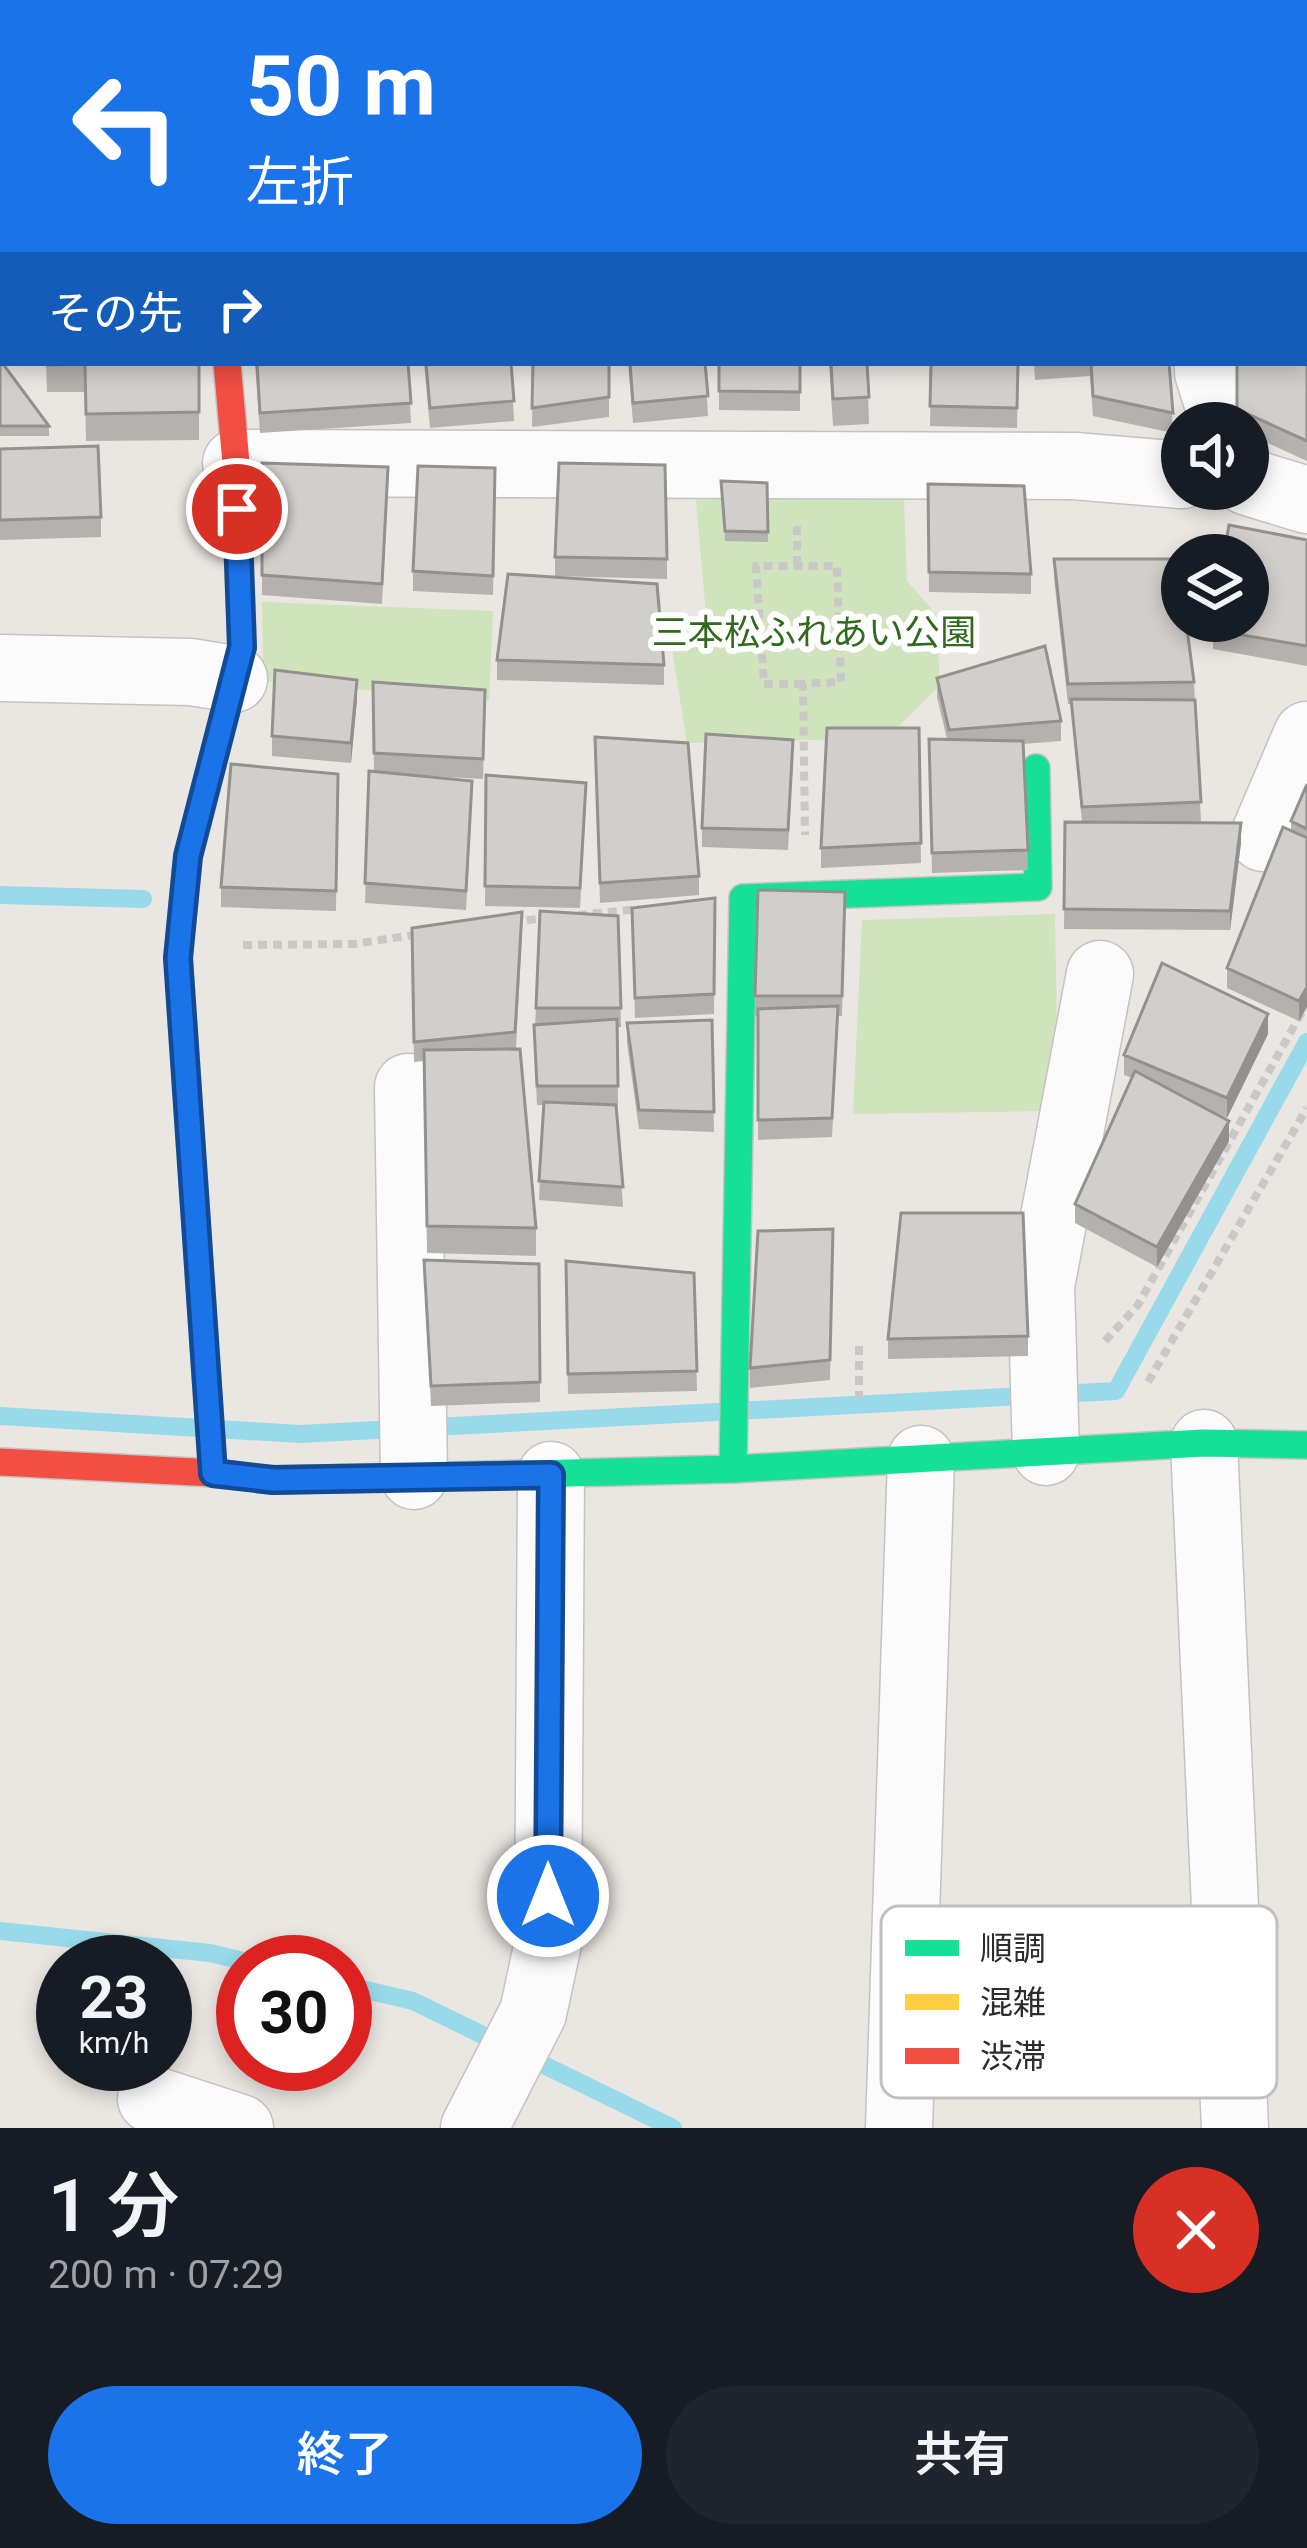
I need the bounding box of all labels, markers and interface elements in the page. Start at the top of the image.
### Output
text: 50 m [246,37,436,136]
icon: left [48,48,204,204]
text: 左折 [246,151,354,214]
icon: right [207,276,273,342]
text: その先 [48,287,183,340]
map controls [1161,402,1269,642]
button: sound [1161,402,1269,510]
pin [186,458,288,560]
icon: arrive [204,476,270,542]
button: layers [1161,534,1269,642]
park label: 三本松ふれあい公園 [652,612,976,654]
position arrow [485,1833,611,1959]
legend [881,1906,1277,2098]
text: 順調 [980,1929,1046,1968]
speed limit sign: 30 [216,1935,372,2091]
text: 23 [80,1962,148,2033]
text: 混雑 [980,1983,1046,2022]
text: km/h [79,2025,149,2060]
text: 渋滞 [980,2037,1046,2076]
text: 1 分 [48,2164,179,2249]
button: close [1133,2167,1259,2293]
text: 200 m · 07:29 [48,2252,284,2298]
button: 終了 [48,2386,642,2524]
button: 共有 [666,2386,1259,2524]

